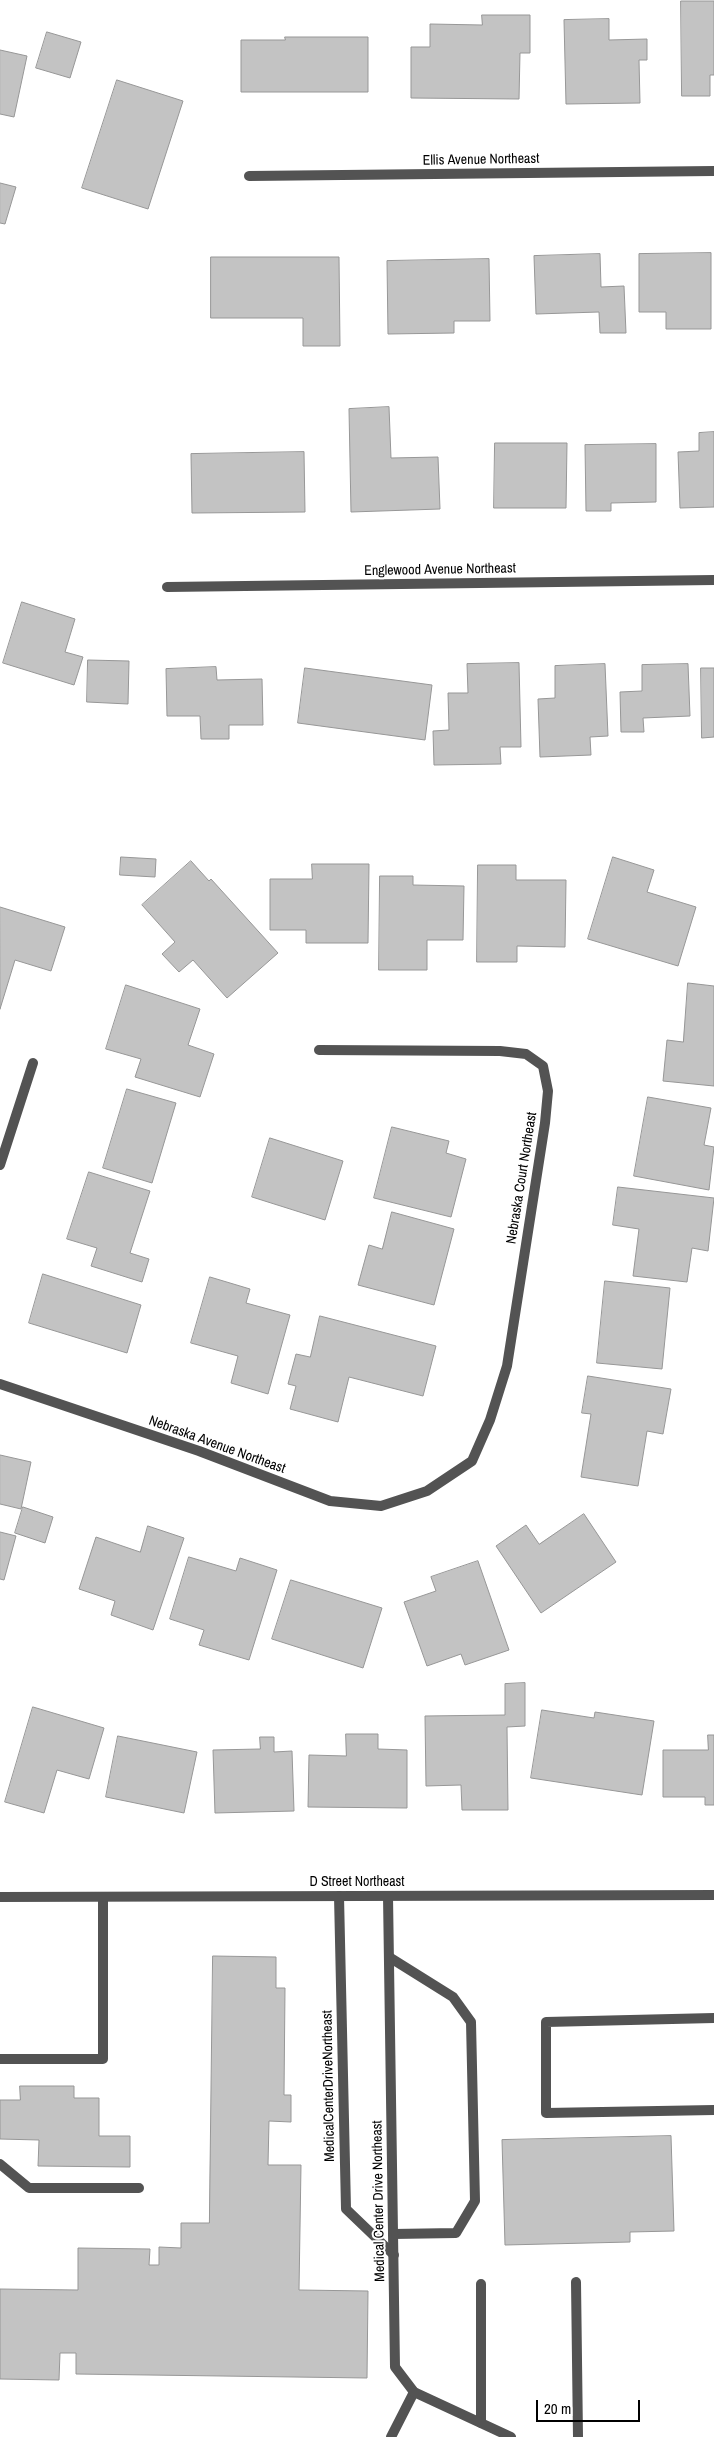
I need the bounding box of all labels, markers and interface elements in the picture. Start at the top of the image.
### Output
street label: Ellis Avenue Northeast [423,151,539,169]
street label: Englewood Avenue Northeast [364,560,516,580]
street label: Nebraska Court Northeast [503,1111,541,1245]
street label: Nebraska Avenue Northeast [146,1412,288,1478]
street label: D Street Northeast [309,1874,405,1890]
street label: MedicalCenterDriveNortheast [319,2010,339,2162]
street label: Medical Center Drive Northeast [369,2120,389,2282]
scale bar [539,2390,643,2422]
text: 20 m [544,2398,571,2419]

